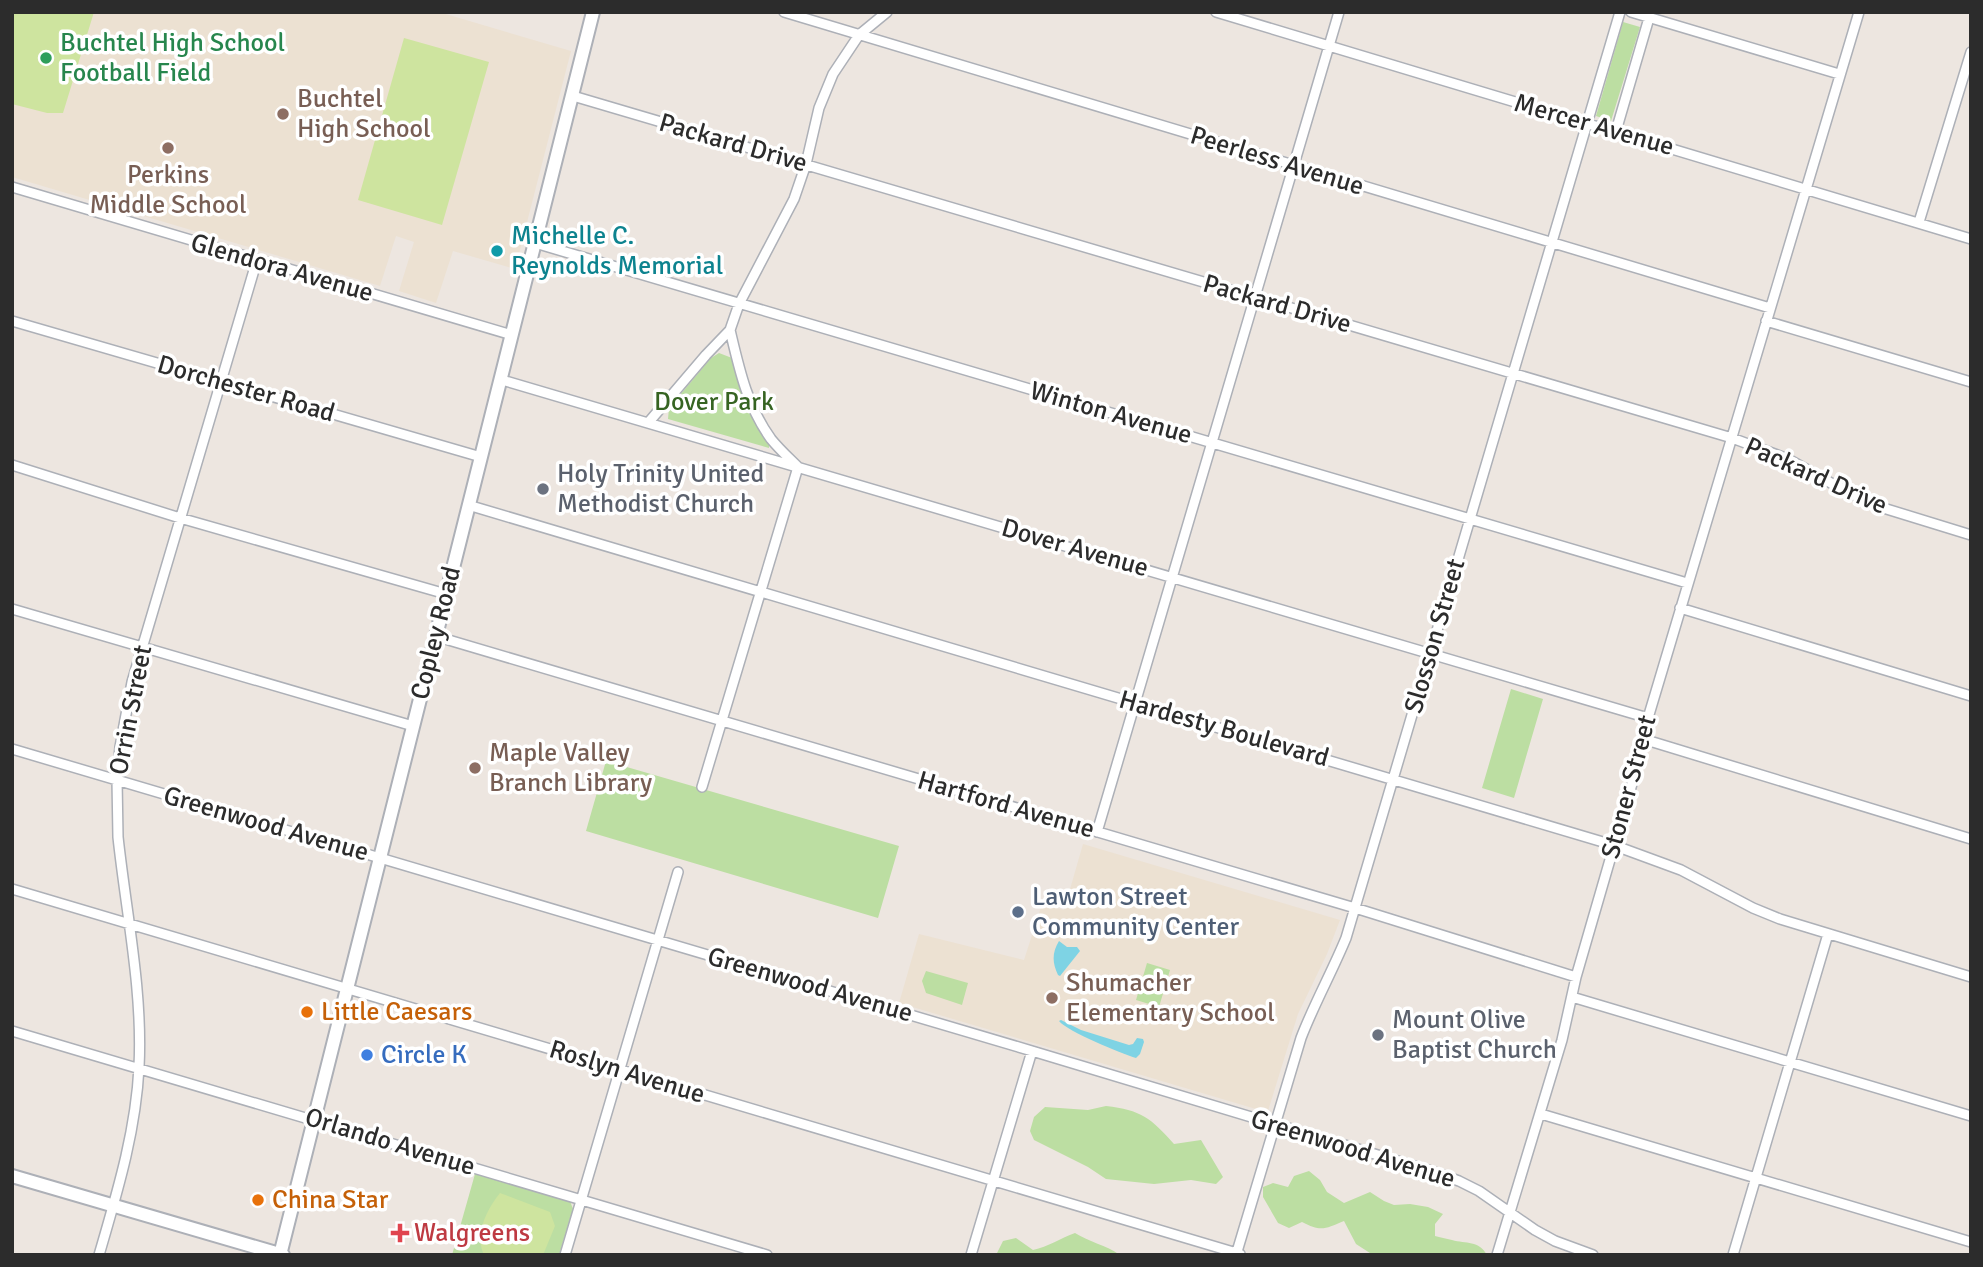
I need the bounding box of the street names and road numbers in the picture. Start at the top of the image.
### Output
street label: Mercer Avenue [1510,87,1678,163]
street label: Packard Drive [655,107,811,179]
street label: Peerless Avenue [1186,119,1368,203]
street label: Glendora Avenue [187,227,377,309]
street label: Packard Drive [1199,268,1355,340]
street label: Dorchester Road [154,348,338,430]
street label: Winton Avenue [1026,375,1196,451]
street label: Packard Drive [1740,430,1892,522]
street label: Dover Avenue [998,512,1152,584]
street label: Slosson Street [1398,555,1472,717]
street label: Copley Road [404,563,468,703]
street label: Orrin Street [103,642,159,778]
street label: Hardesty Boulevard [1115,684,1333,774]
street label: Stoner Street [1595,712,1663,862]
street label: Hartford Avenue [914,764,1098,846]
street label: Greenwood Avenue [160,779,372,869]
street label: Greenwood Avenue [704,940,916,1030]
street label: Roslyn Avenue [545,1033,709,1111]
street label: Orlando Avenue [301,1101,479,1183]
street label: Greenwood Avenue [1247,1103,1459,1195]

